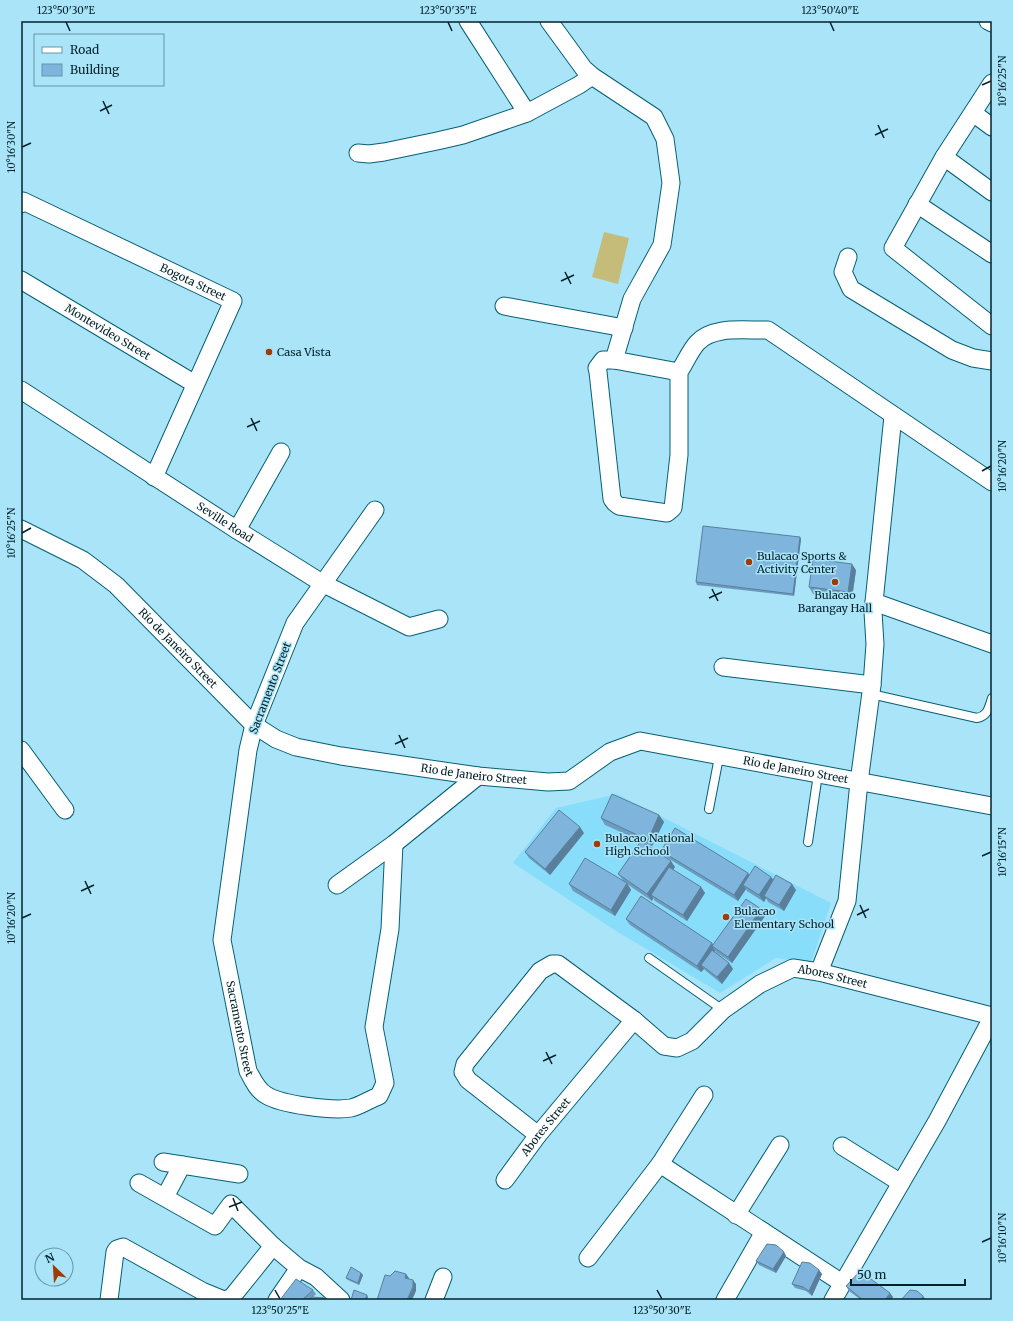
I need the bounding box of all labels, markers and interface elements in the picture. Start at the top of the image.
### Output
text: 123°50'30"E [37,4,96,17]
text: 123°50'35"E [420,4,477,17]
text: 123°50'40"E [801,4,859,17]
legend [34,34,164,86]
text: Road [70,42,99,57]
text: 10°16'25"N [996,55,1009,107]
text: Building [70,62,120,77]
text: 10°16'30"N [5,121,18,173]
street label: Bogota Street [158,260,229,304]
street label: Montevideo Street [62,301,154,363]
place label: Casa Vista [277,345,331,359]
marker: Casa Vista [264,347,274,357]
text: 10°16'20"N [996,440,1009,492]
street label: Seville Road [194,499,256,546]
text: 10°16'25"N [5,507,18,559]
place label: Bulacao Sports & Activity Center [756,549,847,576]
marker: Bulacao Sports & Activity Center [744,557,754,567]
marker: Bulacao Barangay Hall [830,577,840,587]
place label: Bulacao Barangay Hall [798,588,873,615]
street label: Rio de Janeiro Street [136,605,221,691]
street label: Sacramento Street [246,639,294,736]
street label: Rio de Janeiro Street [742,753,850,786]
street label: Rio de Janeiro Street [420,761,528,787]
text: 10°16'15"N [996,827,1009,877]
place label: Bulacao National High School [605,831,695,858]
marker: Bulacao National High School [592,839,602,849]
text: 10°16'20"N [5,892,18,944]
place label: Bulacao Elementary School [734,904,835,931]
marker: Bulacao Elementary School [721,912,731,922]
street label: Abores Street [796,962,869,991]
street label: Sacramento Street [223,979,257,1080]
street label: Abores Street [517,1094,574,1160]
text: 10°16'10"N [996,1213,1009,1263]
north arrow [34,1247,74,1287]
text: N [43,1250,57,1266]
scale bar [851,1261,965,1287]
text: 50 m [857,1267,886,1282]
text: 123°50'25"E [252,1304,309,1317]
text: 123°50'30"E [633,1304,692,1317]

